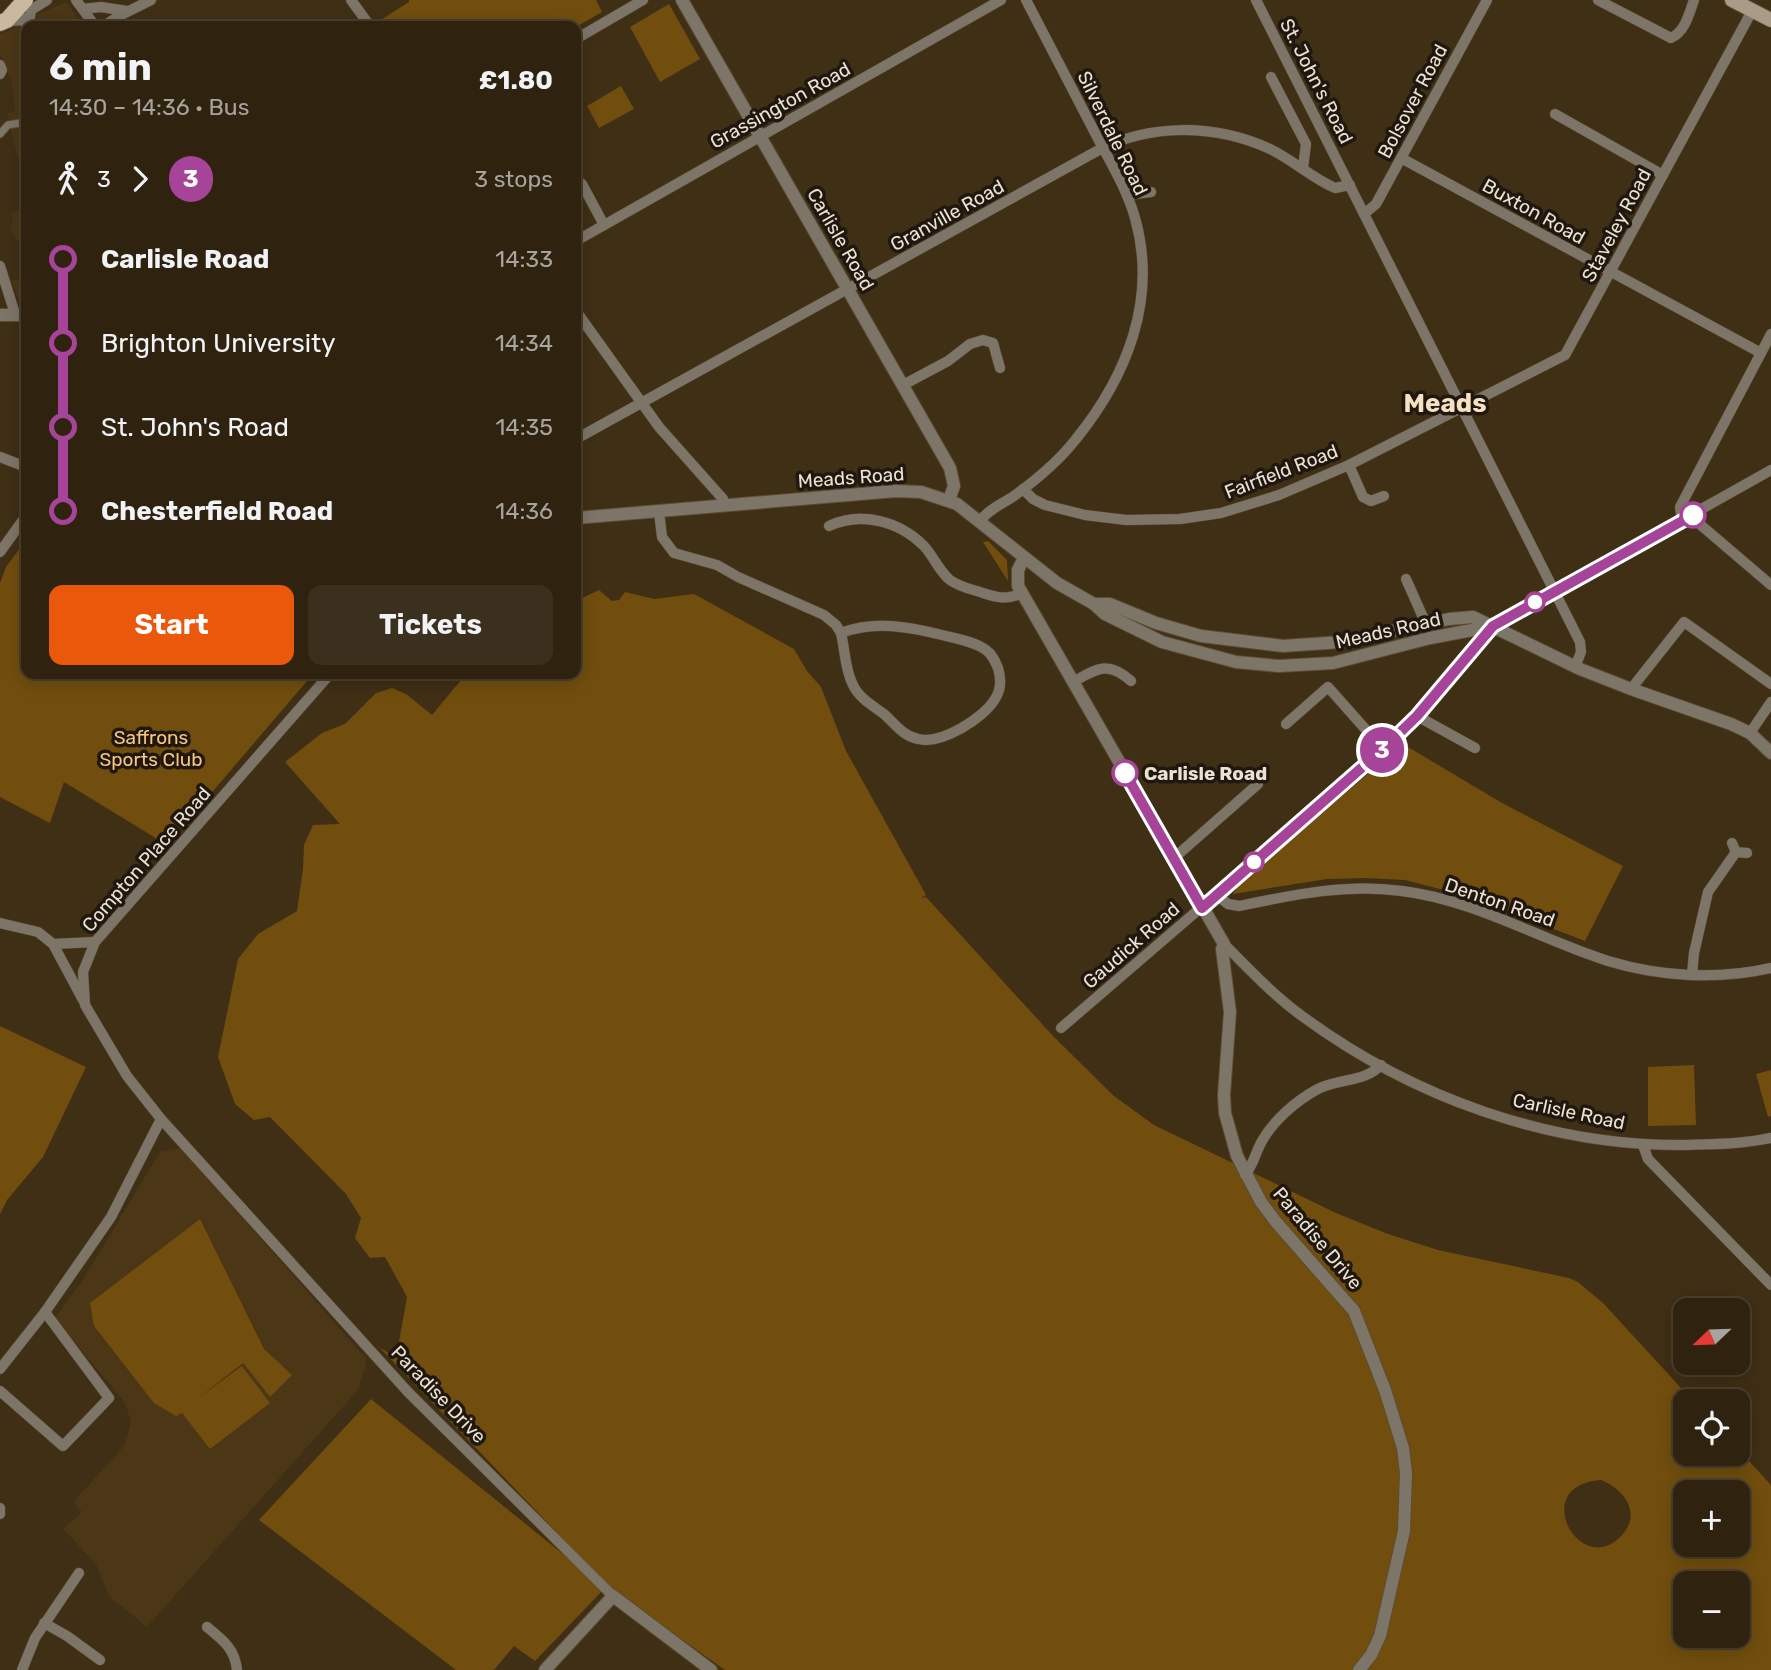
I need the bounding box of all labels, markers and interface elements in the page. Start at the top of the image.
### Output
street label: St. John's Road [1275,15,1358,148]
street label: Bolsover Road [1373,40,1452,162]
text: 6 min [49,44,152,90]
street label: Grassington Road [706,57,854,154]
text: £1.80 [479,65,553,96]
street label: Silverdale Road [1072,67,1153,199]
text: 14:30 – 14:36 · Bus [49,93,249,121]
icon: walk [49,160,87,198]
icon: forward [121,160,159,198]
text: 3 [97,165,111,193]
text: 3 [183,165,199,193]
text: 3 stops [474,165,553,193]
street label: Staveley Road [1577,165,1656,286]
street label: Buxton Road [1478,174,1589,249]
street label: Granville Road [886,175,1008,256]
street label: Carlisle Road [802,184,879,294]
text: Carlisle Road [101,244,270,275]
text: 14:33 [495,245,553,273]
text: Brighton University [101,328,336,359]
text: 14:34 [495,329,553,357]
district label: Meads [1403,388,1487,419]
text: St. John's Road [101,412,289,443]
text: 14:35 [496,413,553,441]
street label: Fairfield Road [1221,439,1341,504]
street label: Meads Road [797,462,905,493]
text: Chesterfield Road [101,496,333,527]
text: 14:36 [495,497,553,525]
unlabelled marker [1680,502,1706,528]
button: Start [49,585,294,665]
button: Tickets [308,585,553,665]
unlabelled marker [1525,592,1545,612]
street label: Meads Road [1333,607,1443,654]
park label: Saffrons Sports Club [99,726,203,771]
line badge: 3 [1359,727,1405,773]
text: 3 [1374,736,1390,764]
marker: Carlisle Road [1112,760,1138,786]
place label: Carlisle Road [1144,762,1267,785]
street label: Compton Place Road [77,782,216,936]
unlabelled marker [1244,852,1264,872]
street label: Denton Road [1442,873,1558,932]
street label: Gaudick Road [1078,897,1184,994]
street label: Carlisle Road [1511,1088,1627,1135]
street label: Paradise Drive [1268,1182,1367,1294]
north arrow [1673,1298,1750,1376]
map controls [1673,1298,1750,1648]
street label: Paradise Drive [386,1341,491,1448]
button: locate [1673,1389,1750,1466]
button: + [1673,1480,1750,1557]
button: − [1673,1571,1750,1648]

